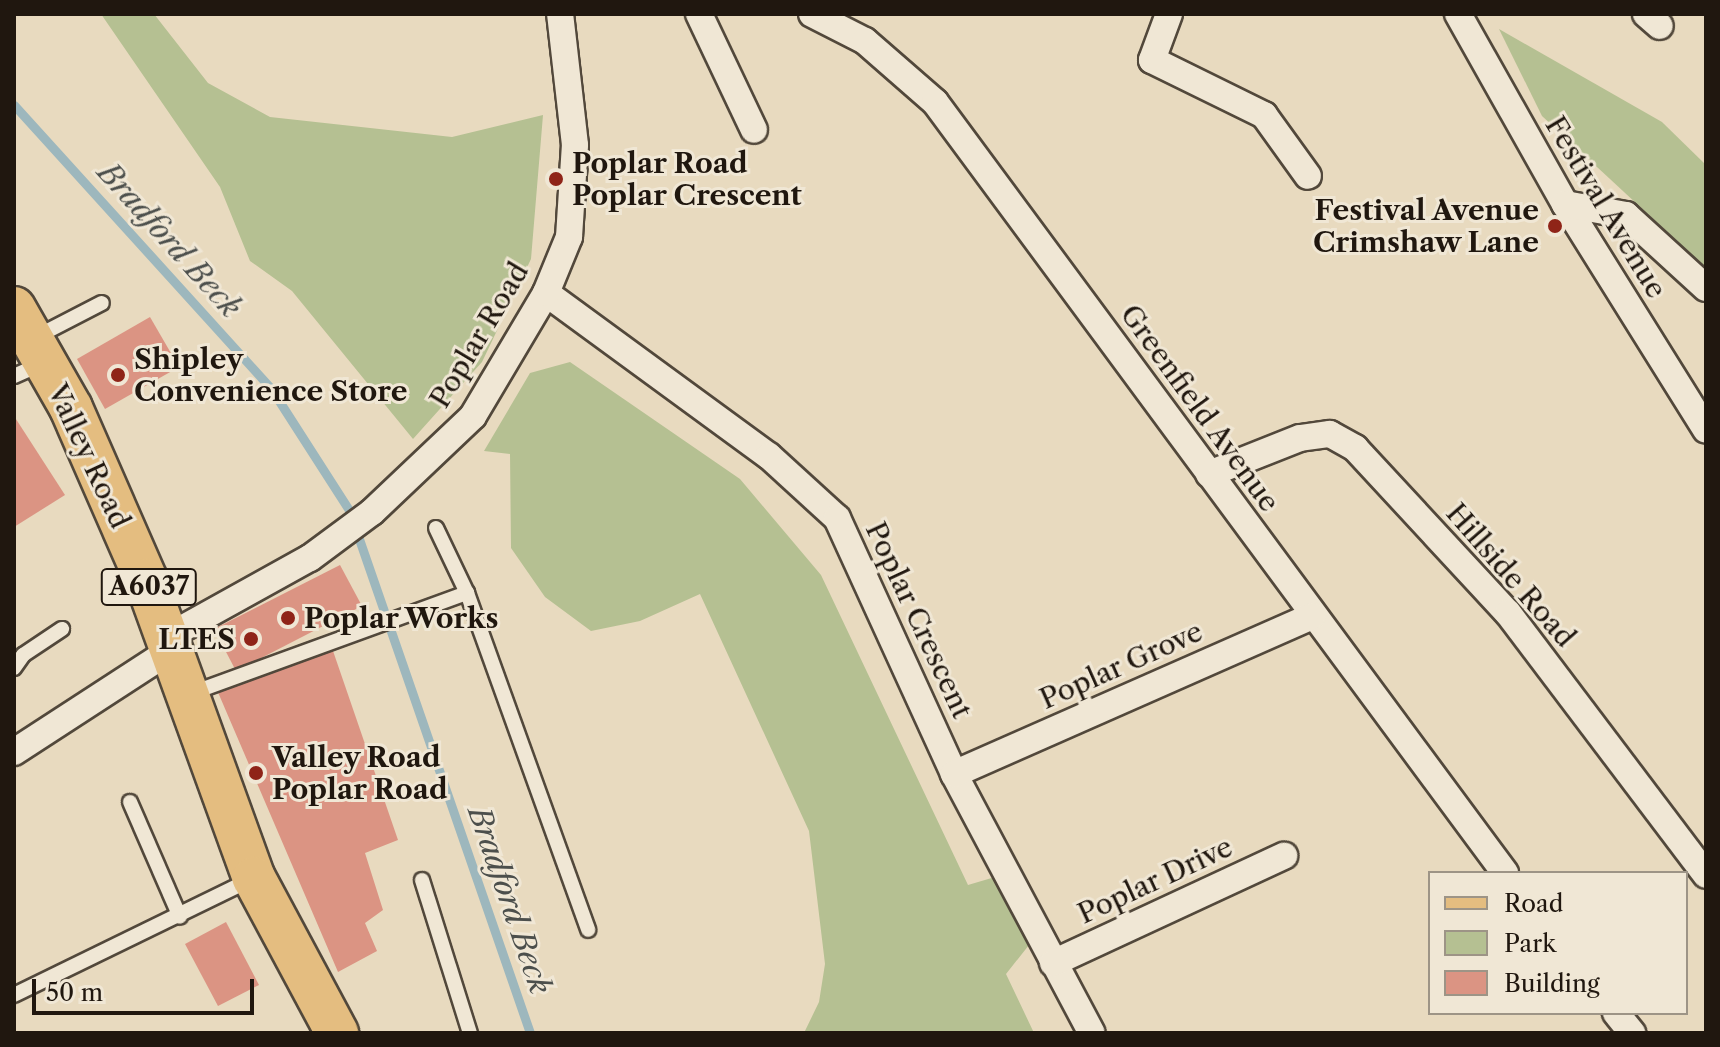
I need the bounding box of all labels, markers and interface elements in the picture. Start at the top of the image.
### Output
street label: Festival Avenue [1538,110,1674,304]
place label: Poplar Road Poplar Crescent [572,146,802,212]
water label: Bradford Beck [90,155,248,325]
marker: Poplar Road Poplar Crescent [547,170,565,188]
place label: Festival Avenue Crimshaw Lane [1312,193,1539,259]
marker: Festival Avenue Crimshaw Lane [1546,217,1564,235]
street label: Poplar Road [422,256,536,414]
street label: Greenfield Avenue [1113,298,1287,518]
place label: Shipley Convenience Store [134,342,407,408]
marker: Shipley Convenience Store [109,366,127,384]
street label: Valley Road [41,378,137,534]
street label: Hillside Road [1440,496,1582,654]
street label: Poplar Crescent [859,516,979,724]
road number: A6037 [99,565,199,609]
place label: Poplar Works [304,601,500,635]
marker: Poplar Works [279,609,297,627]
street label: Poplar Grove [1034,614,1208,716]
place label: LTES [158,622,235,656]
marker: LTES [242,630,260,648]
place label: Valley Road Poplar Road [272,740,448,806]
marker: Valley Road Poplar Road [247,764,265,782]
water label: Bradford Beck [460,801,558,999]
street label: Poplar Drive [1072,829,1238,931]
legend [1428,871,1688,1015]
text: Road [1504,889,1563,918]
text: Park [1504,929,1556,958]
scale bar [36,963,258,1013]
text: Building [1504,969,1600,998]
text: 50 m [46,978,103,1007]

